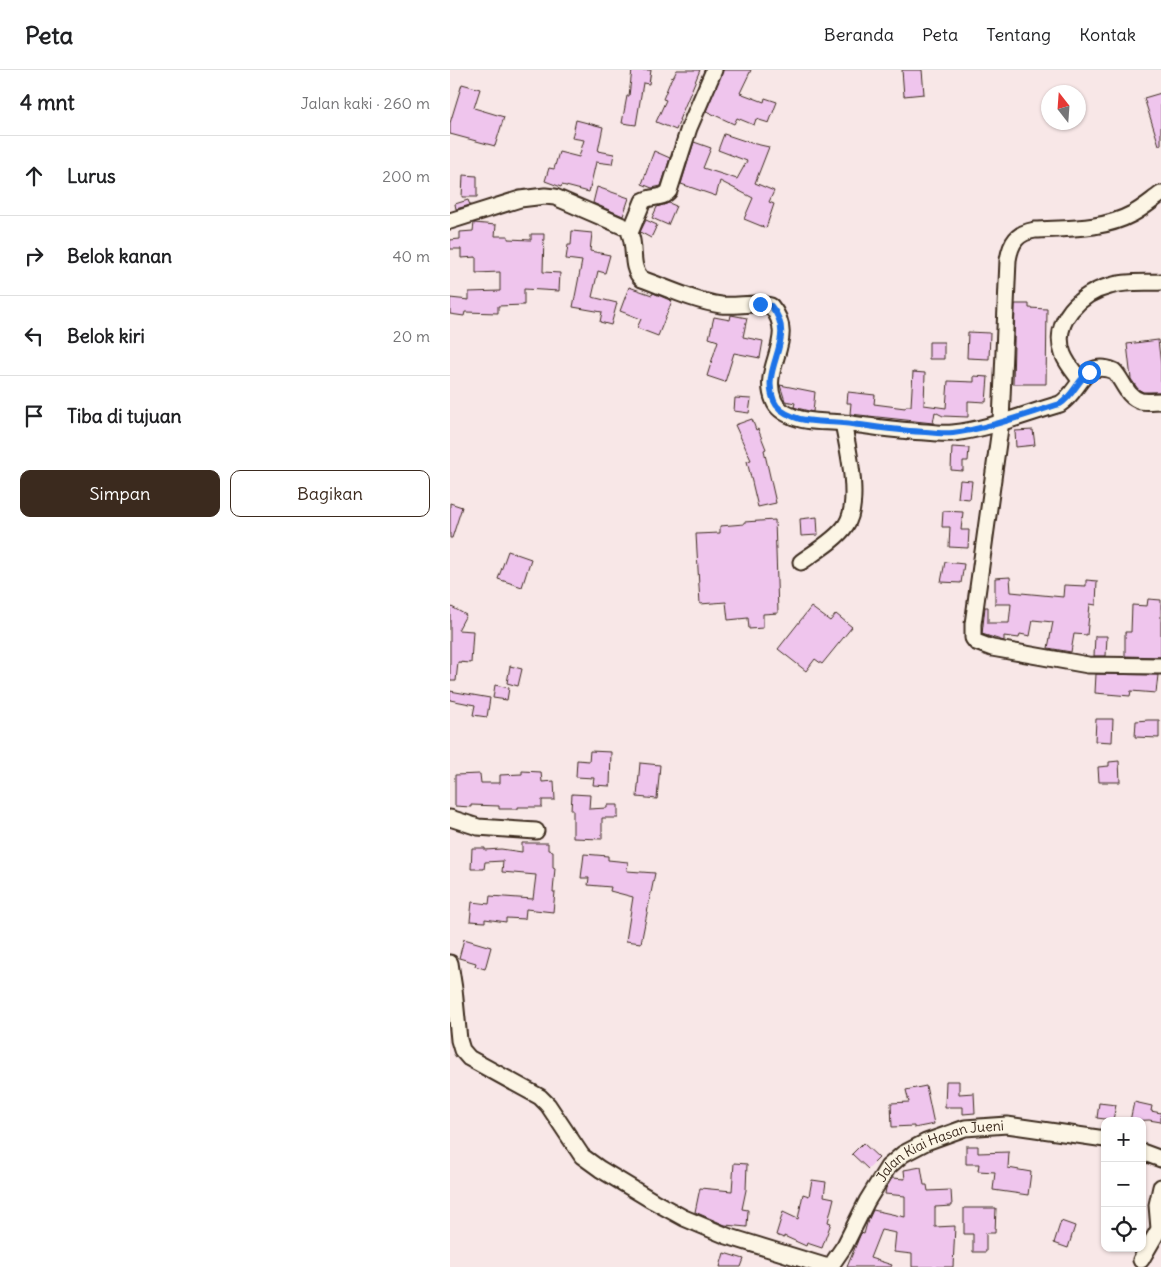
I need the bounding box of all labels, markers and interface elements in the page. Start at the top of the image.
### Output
text: Peta [25,20,73,50]
text: Beranda [824,23,894,46]
text: Peta [922,23,958,46]
text: Tentang [986,23,1051,46]
text: Kontak [1079,23,1136,46]
north arrow [1041,85,1086,130]
text: 4 mnt [20,89,75,116]
text: Jalan kaki · 260 m [301,93,430,113]
icon: ahead [20,162,48,190]
text: Lurus [67,164,116,188]
text: 200 m [382,166,430,186]
icon: right [20,242,48,270]
text: Belok kanan [67,244,172,268]
text: 40 m [392,246,430,266]
route end [749,293,772,316]
icon: left [20,322,48,350]
text: Belok kiri [67,324,145,348]
text: 20 m [393,326,430,346]
route start [1078,361,1101,384]
icon: arrive [20,402,48,430]
text: Tiba di tujuan [67,404,182,428]
button: Simpan [20,470,220,517]
button: Bagikan [230,470,430,517]
street label: Jalan Kiai Hasan Jueni [872,1116,1004,1185]
map controls [1101,1117,1146,1252]
button: + [1101,1117,1146,1162]
button: − [1101,1162,1146,1207]
button: locate [1101,1207,1146,1252]

